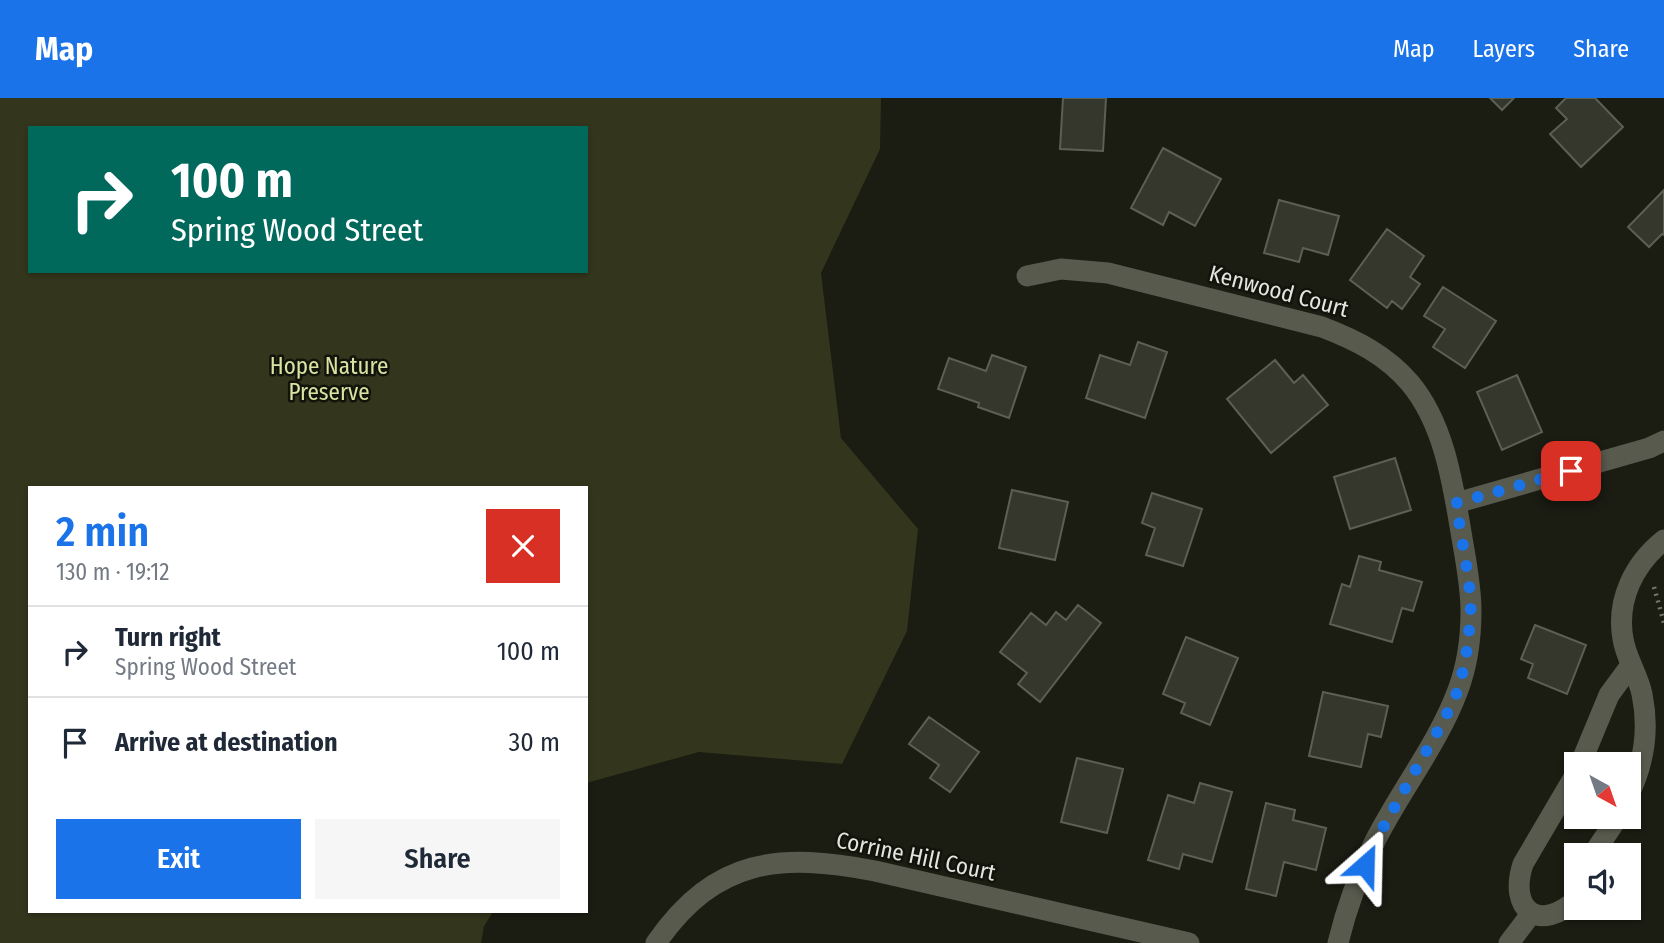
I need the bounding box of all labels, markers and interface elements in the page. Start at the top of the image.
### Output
text: Map [35,29,93,69]
text: Map [1393,35,1435,63]
text: Layers [1473,35,1535,63]
text: Share [1573,35,1629,63]
text: 100 m [171,151,293,210]
icon: right [56,154,147,245]
text: Spring Wood Street [171,211,423,249]
street label: Kenwood Court [1206,259,1352,323]
park label: Hope Nature Preserve [270,352,388,406]
pin [1541,441,1601,501]
icon: arrive [1552,452,1590,490]
text: 2 min [56,507,149,557]
button: close [486,509,560,583]
text: 130 m · 19:12 [56,558,169,586]
text: Turn right [115,622,221,653]
icon: right [56,633,94,671]
text: 100 m [497,636,560,667]
text: Spring Wood Street [115,653,296,681]
icon: arrive [56,724,94,762]
text: Arrive at destination [115,727,338,758]
text: 30 m [509,727,560,758]
north arrow [1564,752,1642,830]
map controls [1564,752,1641,920]
button: Exit [56,819,301,899]
button: Share [315,819,560,899]
street label: Corrine Hill Court [834,825,999,887]
position arrow [1328,828,1402,902]
button: sound [1564,843,1641,920]

